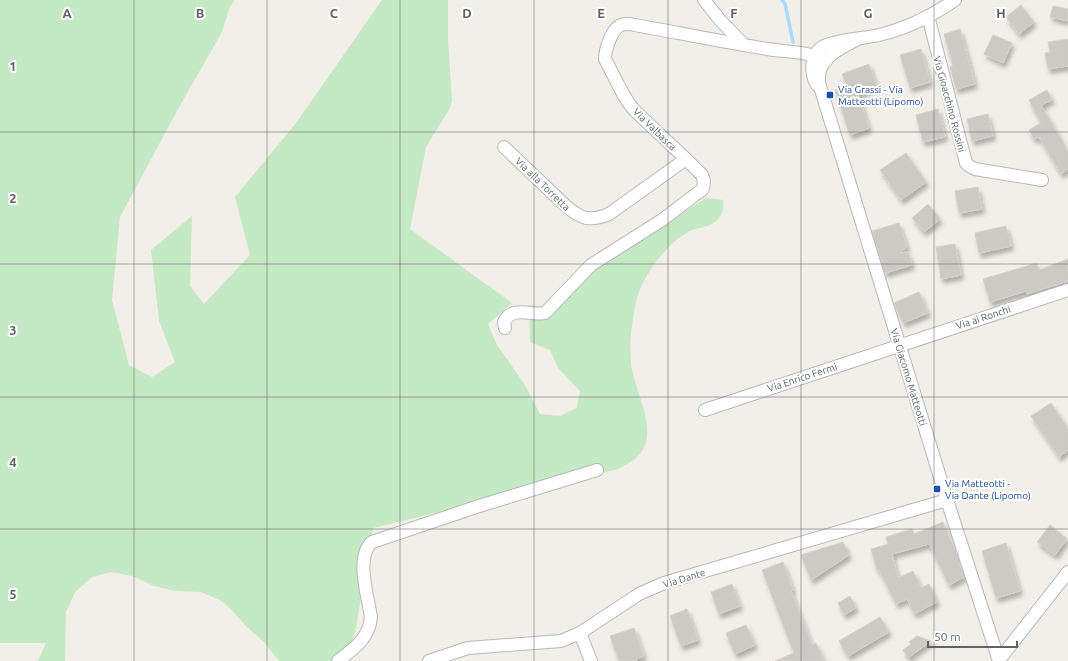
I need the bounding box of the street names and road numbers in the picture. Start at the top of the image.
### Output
street label: Via Gioacchino Rossini [931,55,968,153]
street label: Via Valbasca [631,106,678,153]
street label: Via alla Torretta [513,156,572,213]
street label: Via ai Ronchi [954,303,1012,332]
street label: Via Giacomo Matteotti [888,327,929,427]
street label: Via Enrico Fermi [766,361,838,394]
street label: Via Dante [662,567,707,590]

